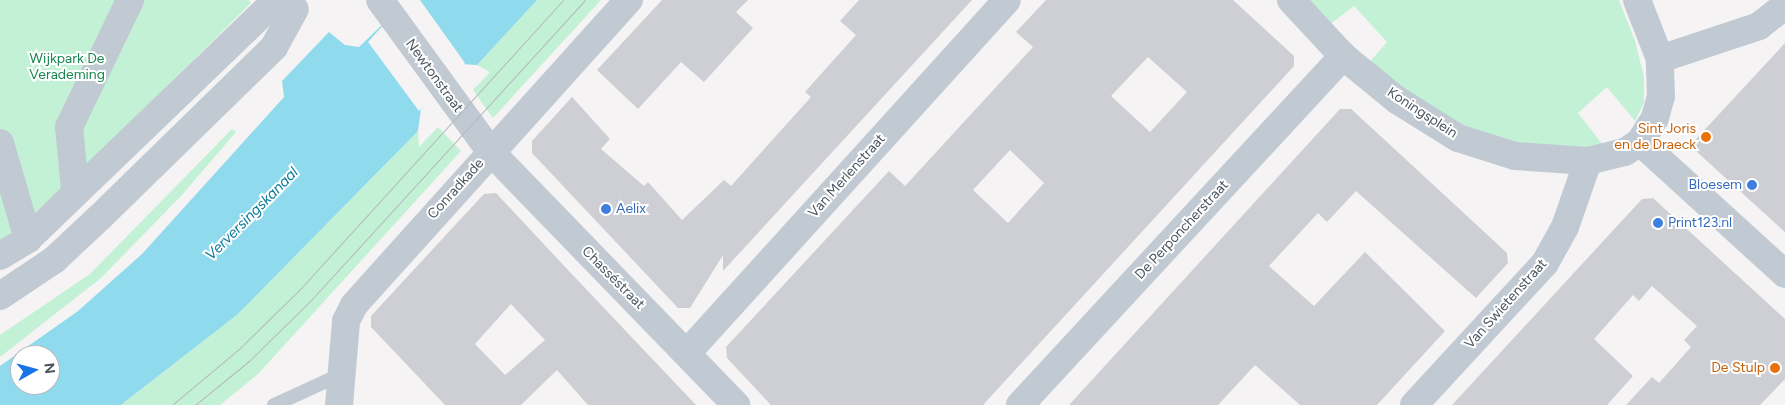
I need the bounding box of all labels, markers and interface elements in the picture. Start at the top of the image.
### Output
street label: Newtonstraat [402,36,466,116]
park label: Wijkpark De Verademing [29,51,105,84]
street label: Koningsplein [1384,84,1460,142]
place label: Sint Joris en de Draeck [1614,121,1696,154]
street label: Van Merlenstraat [805,131,889,221]
marker: Sint Joris en de Draeck [1700,131,1712,143]
street label: Conradkade [424,155,488,223]
water label: Verversingskanaal [202,164,302,264]
street label: De Perponcherstraat [1132,177,1232,283]
place label: Bloesem [1689,177,1742,193]
marker: Bloesem [1746,179,1758,191]
place label: Aelix [616,201,646,217]
marker: Aelix [600,203,612,215]
place label: Print123.nl [1668,215,1732,231]
marker: Print123.nl [1652,217,1664,229]
street label: Chasséstraat [578,243,648,313]
street label: Van Swietenstraat [1461,256,1551,352]
north arrow [10,345,60,395]
place label: De Stulp [1711,360,1765,376]
text: N [40,362,58,375]
marker: De Stulp [1769,362,1781,374]

